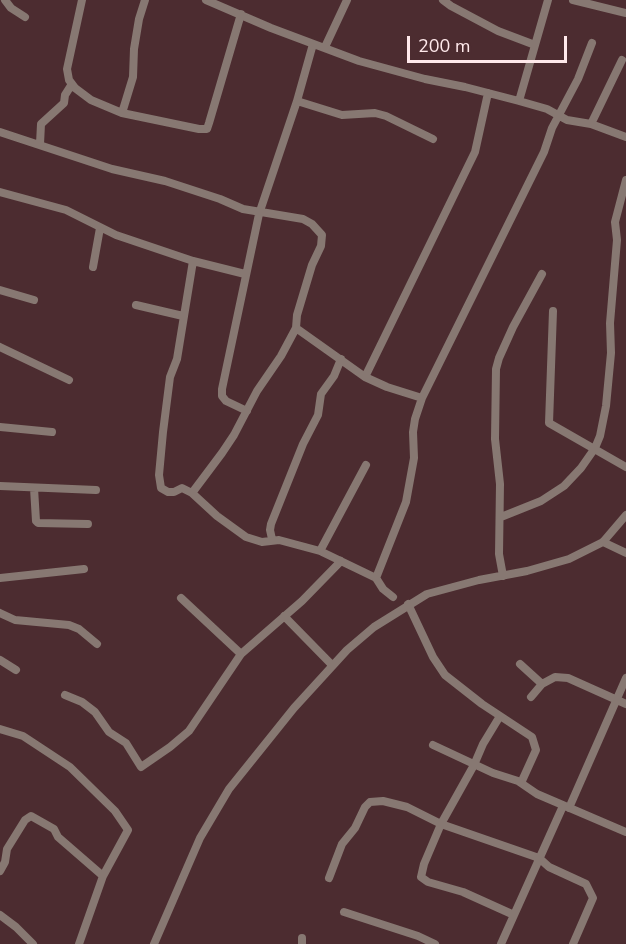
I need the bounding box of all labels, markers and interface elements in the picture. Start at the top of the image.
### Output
scale bar [410,24,570,62]
text: 200 m [418,34,470,58]

